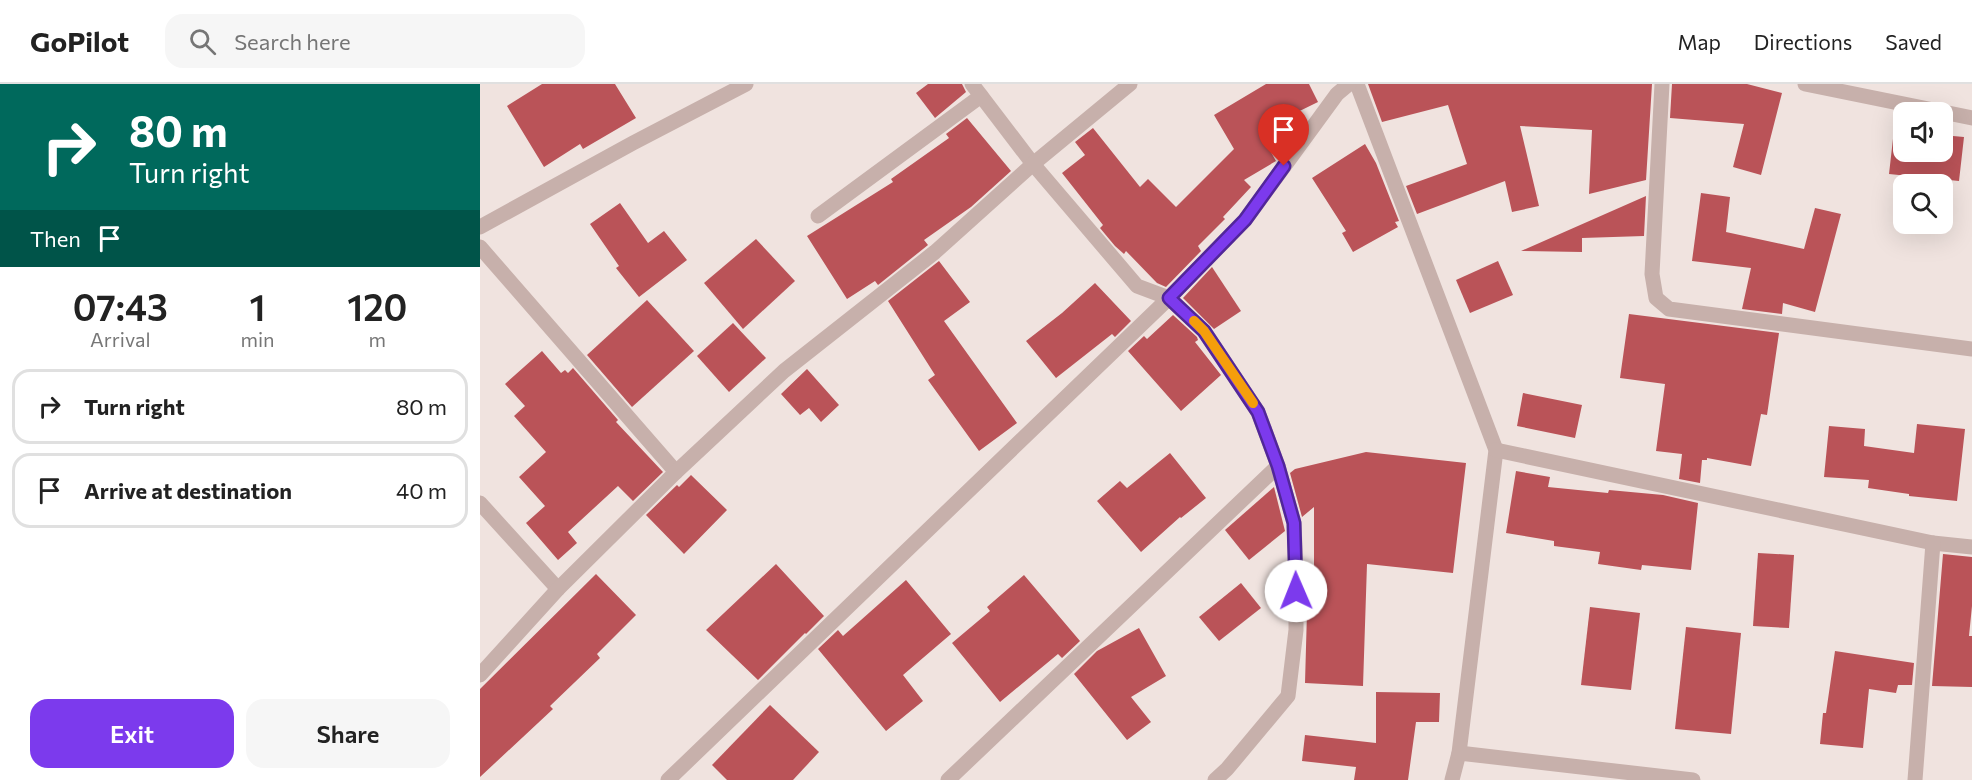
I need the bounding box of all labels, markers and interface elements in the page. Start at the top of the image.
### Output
search box [165,14,585,68]
text: GoPilot [30,24,129,58]
icon: search [186,25,219,58]
text: Search here [234,28,351,55]
text: Map [1678,29,1721,54]
text: Directions [1754,29,1852,54]
text: Saved [1885,29,1942,54]
map controls [1893,102,1953,234]
button: sound [1893,102,1953,162]
text: 80 m [129,104,228,156]
pin [1258,104,1309,166]
icon: right [30,108,108,186]
icon: arrive [1267,113,1300,146]
text: Turn right [129,156,249,189]
button: search [1893,174,1953,234]
icon: arrive [93,222,126,255]
text: Then [30,225,81,252]
text: 07:43 [73,284,168,328]
text: 1 [250,284,266,328]
text: 120 [347,284,407,328]
text: Arrival [90,327,151,351]
text: min [241,327,275,351]
text: m [369,327,386,351]
icon: right [33,390,66,423]
text: Turn right [84,393,185,420]
text: 80 m [396,393,447,420]
icon: arrive [33,474,66,507]
text: Arrive at destination [84,477,292,504]
text: 40 m [396,477,447,504]
position arrow [1264,559,1328,623]
button: Exit [30,699,234,768]
button: Share [246,699,450,768]

